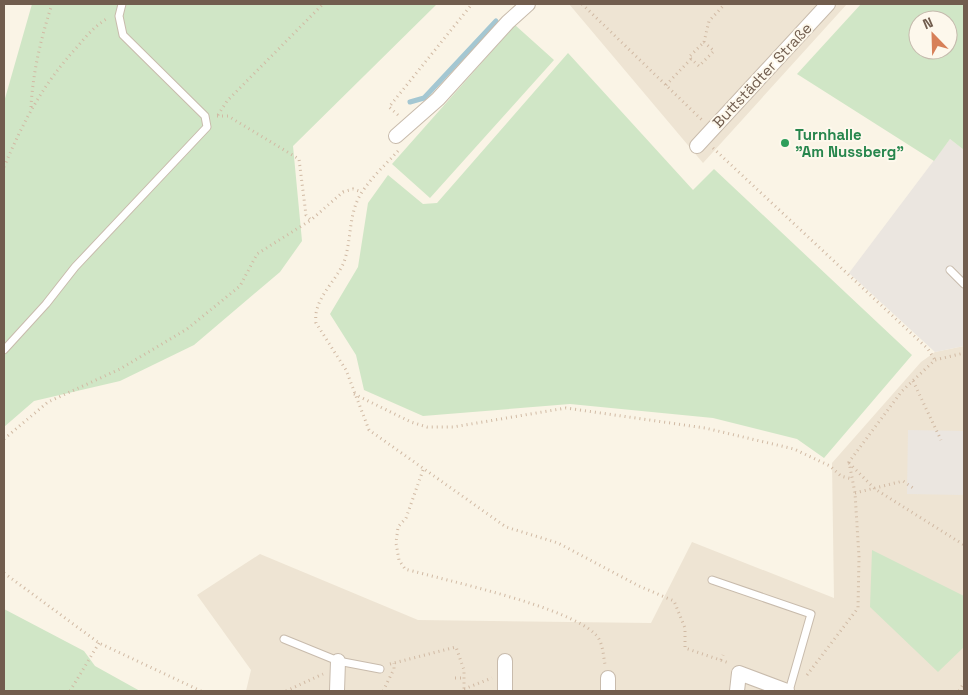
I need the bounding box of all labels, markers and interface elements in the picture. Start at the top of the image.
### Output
north arrow [908,10,958,60]
text: N [920,13,936,33]
street label: Buttstädter Straße [708,18,816,132]
place label: Turnhalle "Am Nussberg" [795,125,904,161]
marker: Turnhalle "Am Nussberg" [779,137,791,149]

